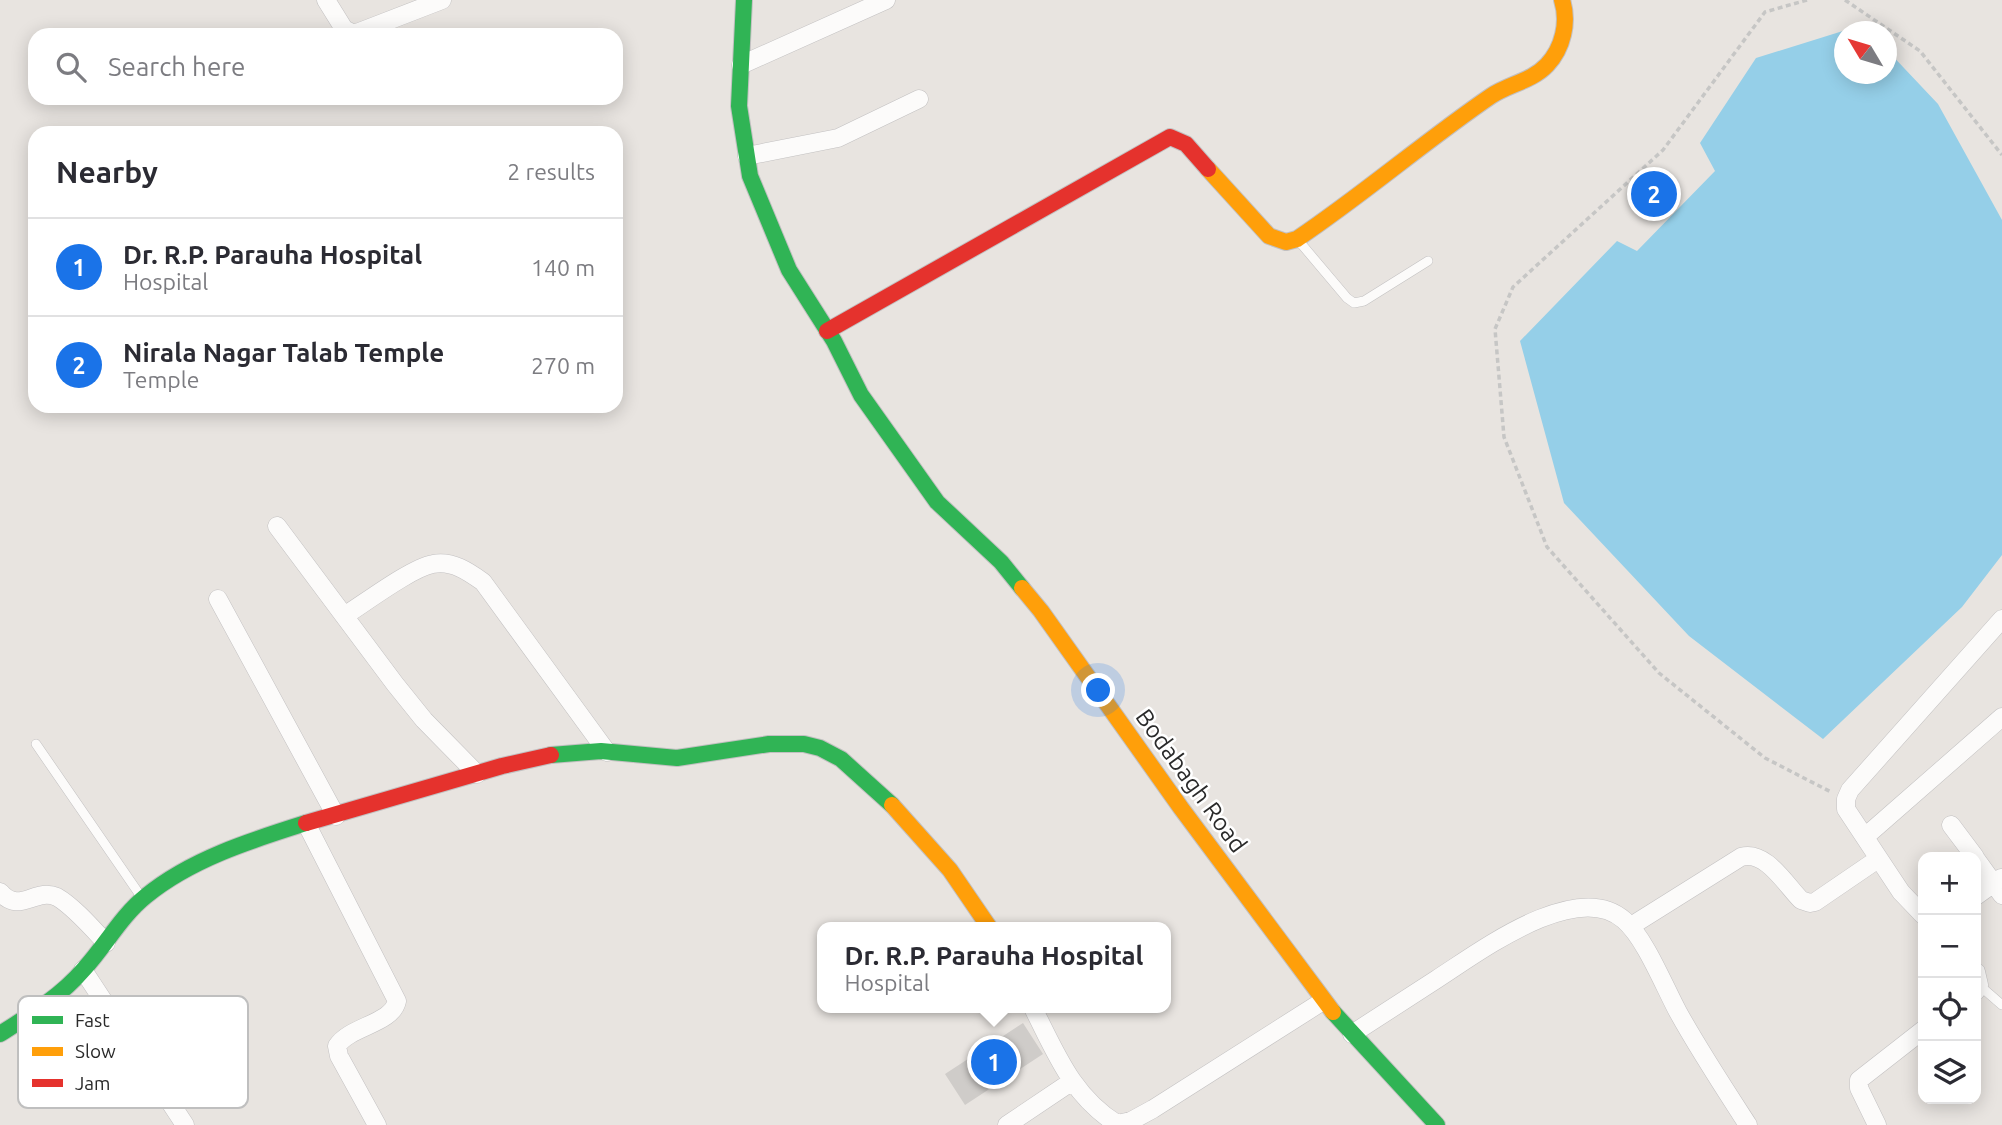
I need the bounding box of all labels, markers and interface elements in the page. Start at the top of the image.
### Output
north arrow [1834,21,1897,84]
search box [28,28,623,105]
icon: search [52,48,90,86]
text: Search here [108,52,245,81]
text: Nearby [56,155,158,189]
text: 2 results [507,159,595,184]
pin: 2 [1631,168,1677,220]
text: Dr. R.P. Parauha Hospital [123,240,422,269]
text: 1 [73,255,85,280]
text: 140 m [531,255,595,280]
text: Hospital [123,269,208,294]
text: Nirala Nagar Talab Temple [123,338,444,367]
text: 2 [73,353,85,378]
text: 270 m [531,353,595,378]
text: Temple [123,367,199,392]
your location [1081,673,1115,707]
street label: Bodabagh Road [1130,704,1252,858]
map controls [1918,852,1981,1104]
button: + [1918,852,1981,915]
button: − [1918,915,1981,978]
popup [817,922,1171,1013]
text: Dr. R.P. Parauha Hospital [844,941,1144,970]
text: Hospital [844,970,930,995]
button: locate [1918,978,1981,1041]
legend [18,996,248,1108]
text: Fast [75,1009,110,1031]
pin: 1 [971,1036,1017,1088]
text: Slow [75,1040,116,1062]
button: layers [1918,1041,1981,1104]
text: Jam [75,1072,111,1094]

